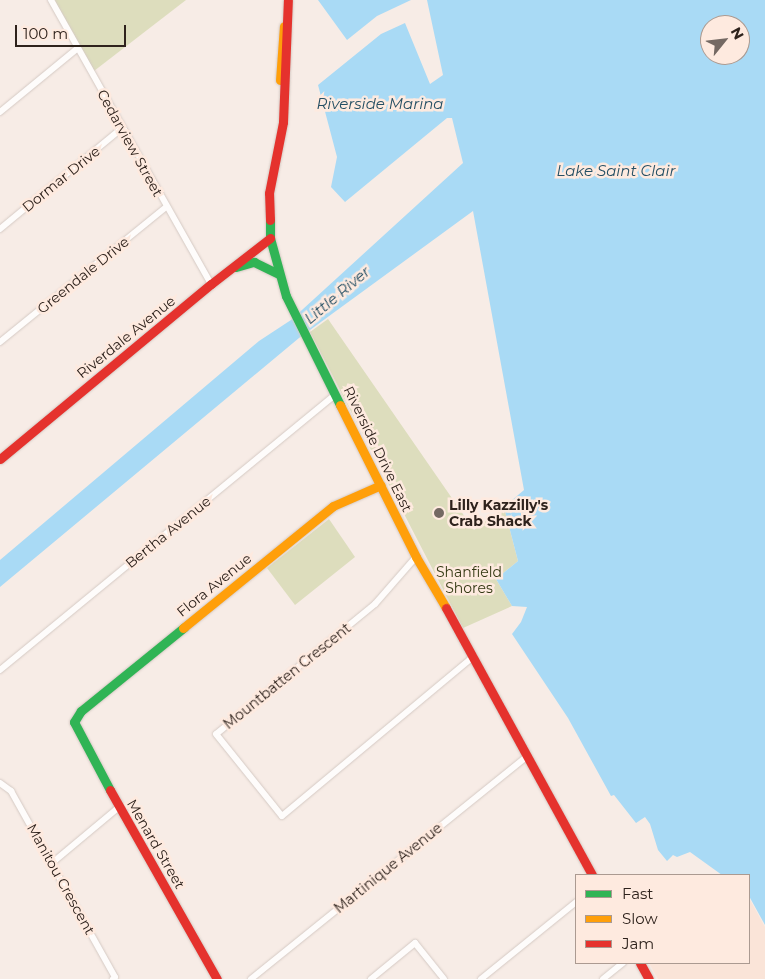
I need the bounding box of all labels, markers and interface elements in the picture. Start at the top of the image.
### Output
scale bar [18,15,129,47]
north arrow [700,15,750,65]
text: 100 m [23,24,68,43]
text: N [727,24,748,43]
street label: Cedarview Street [94,87,166,199]
water label: Riverside Marina [316,95,444,113]
street label: Dormar Drive [19,143,103,215]
water label: Lake Saint Clair [556,162,676,180]
street label: Greendale Drive [34,233,132,317]
water label: Little River [301,262,373,328]
street label: Riverdale Avenue [73,292,179,382]
street label: Riverside Drive East [340,383,416,515]
street label: Bertha Avenue [122,493,214,571]
place label: Lilly Kazzilly's Crab Shack [449,497,548,530]
marker: Lilly Kazzilly's Crab Shack [433,507,445,519]
street label: Flora Avenue [173,550,255,620]
park label: Shanfield Shores [436,564,502,596]
street label: Mountbatten Crescent [220,619,354,733]
street label: Menard Street [124,796,188,892]
street label: Martinique Avenue [331,819,445,917]
street label: Manitou Crescent [24,821,98,937]
legend [575,874,750,964]
text: Fast [622,884,653,903]
text: Slow [622,909,658,928]
text: Jam [622,934,654,953]

